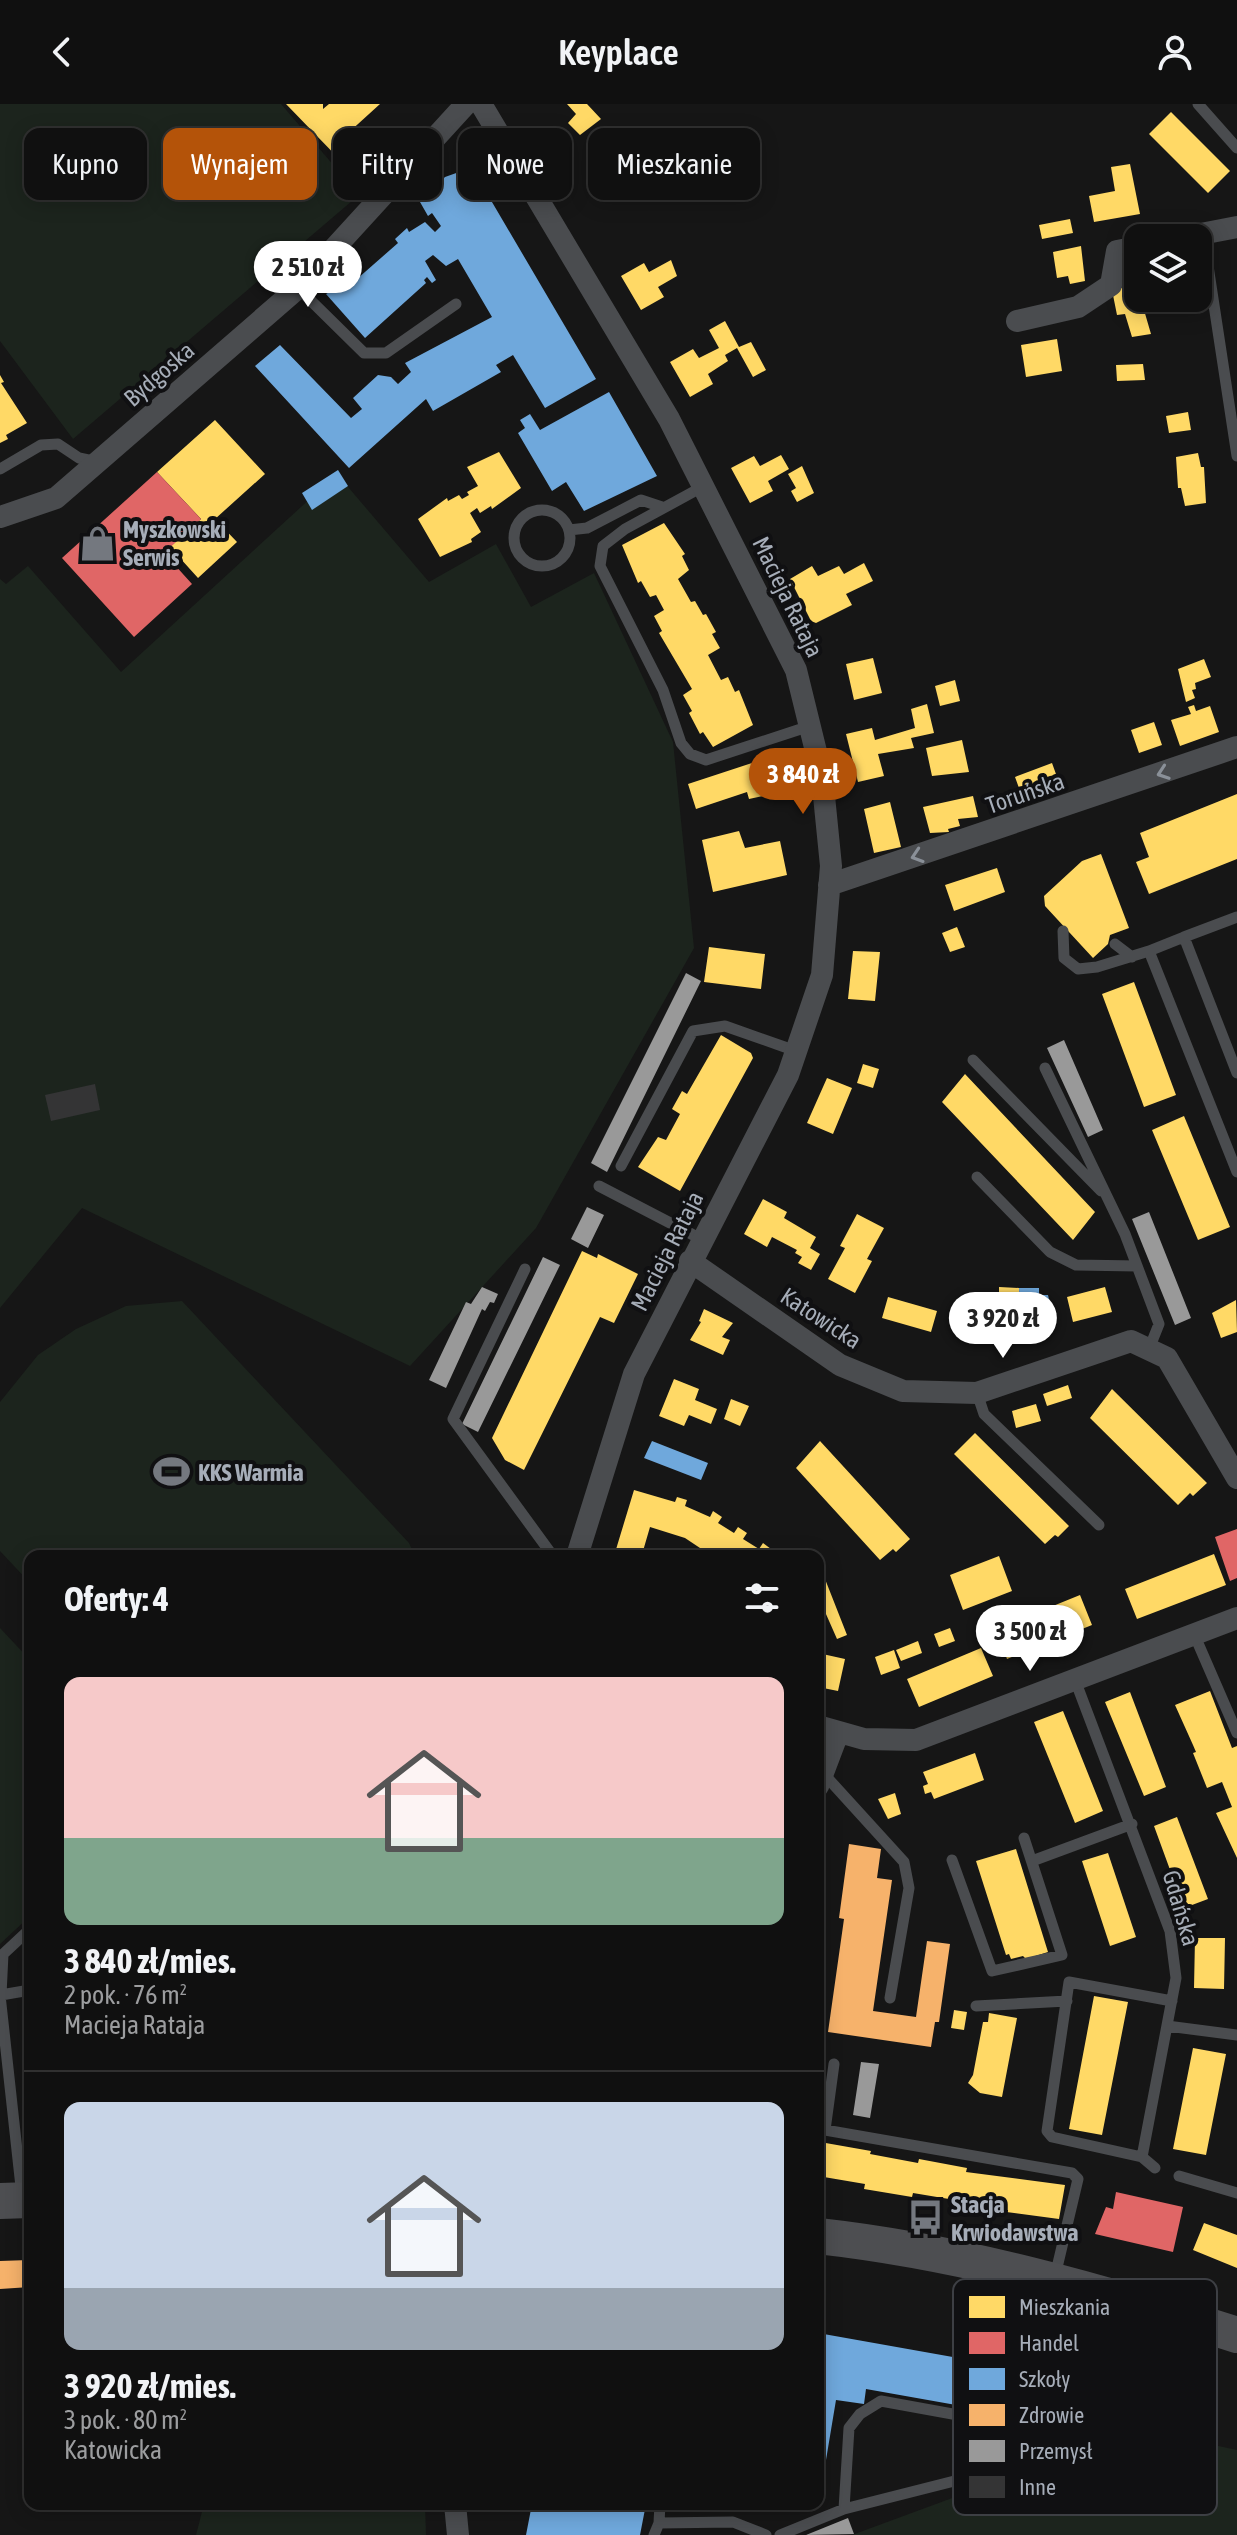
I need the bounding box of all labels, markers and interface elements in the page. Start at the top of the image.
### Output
icon: back [40,30,84,74]
icon: person [1153,30,1197,74]
text: Keyplace [558,31,679,73]
chip: Kupno [24,128,147,200]
chip: Wynajem [163,128,317,200]
chip: Filtry [333,128,442,200]
chip: Nowe [458,128,572,200]
chip: Mieszkanie [588,128,760,200]
map controls [1124,224,1212,312]
button: layers [1124,224,1212,312]
pin: 2 510 zł [225,241,391,309]
text: 2 510 zł [272,252,344,282]
street label: Bydgoska [119,336,199,412]
place label: Myszkowski Serwis [123,516,226,571]
shop icon: Myszkowski Serwis [78,524,116,562]
street label: Macieja Rataja [747,532,829,662]
pin: 3 840 zł [720,748,886,816]
text: 3 840 zł [767,759,839,789]
one-way arrow [1157,763,1171,779]
street label: Toruńska [982,767,1068,819]
one-way arrow [911,847,925,863]
street label: Macieja Rataja [625,1187,709,1315]
street label: Katowicka [776,1282,866,1354]
pin: 3 920 zł [920,1292,1086,1360]
text: 3 920 zł [967,1303,1039,1333]
sports icon: KKS Warmia [153,1453,191,1491]
place label: KKS Warmia [198,1459,304,1486]
icon: filters [740,1576,784,1620]
text: Oferty: 4 [64,1579,169,1618]
pin: 3 500 zł [947,1605,1113,1673]
text: 3 500 zł [994,1616,1066,1646]
icon: home [352,1729,496,1873]
street label: Gdańska [1157,1867,1205,1949]
text: 3 840 zł/mies. [64,1941,236,1980]
text: 2 pok. · 76 m² [64,1980,187,2010]
text: Macieja Rataja [64,2010,205,2040]
icon: home [352,2154,496,2298]
place label: Stacja Krwiodawstwa [951,2191,1078,2246]
bus stop icon: Stacja Krwiodawstwa [906,2199,944,2237]
legend [953,2279,1217,2515]
text: Mieszkania [1019,2294,1110,2320]
text: Handel [1019,2330,1079,2356]
text: 3 920 zł/mies. [64,2366,236,2405]
text: Szkoły [1019,2366,1070,2392]
text: Zdrowie [1019,2402,1084,2428]
text: 3 pok. · 80 m² [64,2405,187,2435]
text: Katowicka [64,2435,162,2465]
text: Przemysł [1019,2438,1093,2464]
text: Inne [1019,2474,1056,2500]

